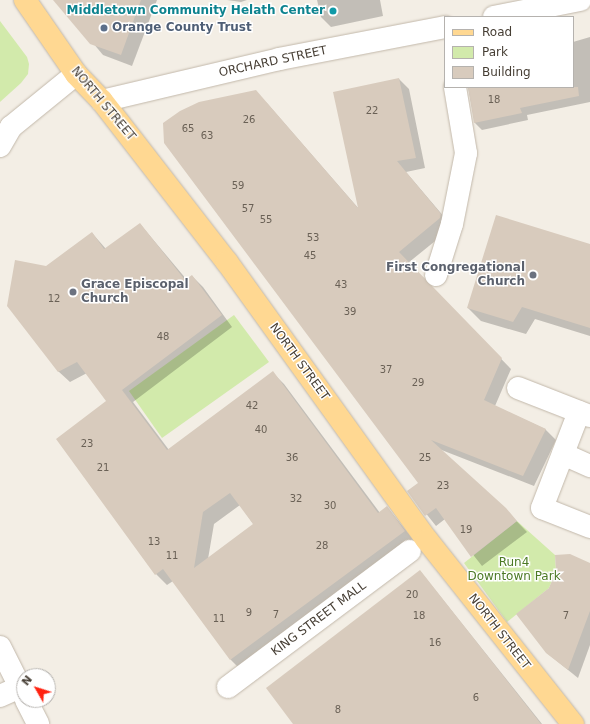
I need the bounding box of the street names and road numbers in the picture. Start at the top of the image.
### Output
street label: ORCHARD STREET [218,44,328,80]
street label: NORTH STREET [68,64,138,144]
street label: NORTH STREET [266,321,332,403]
street label: KING STREET MALL [269,579,369,659]
street label: NORTH STREET [465,591,533,673]

